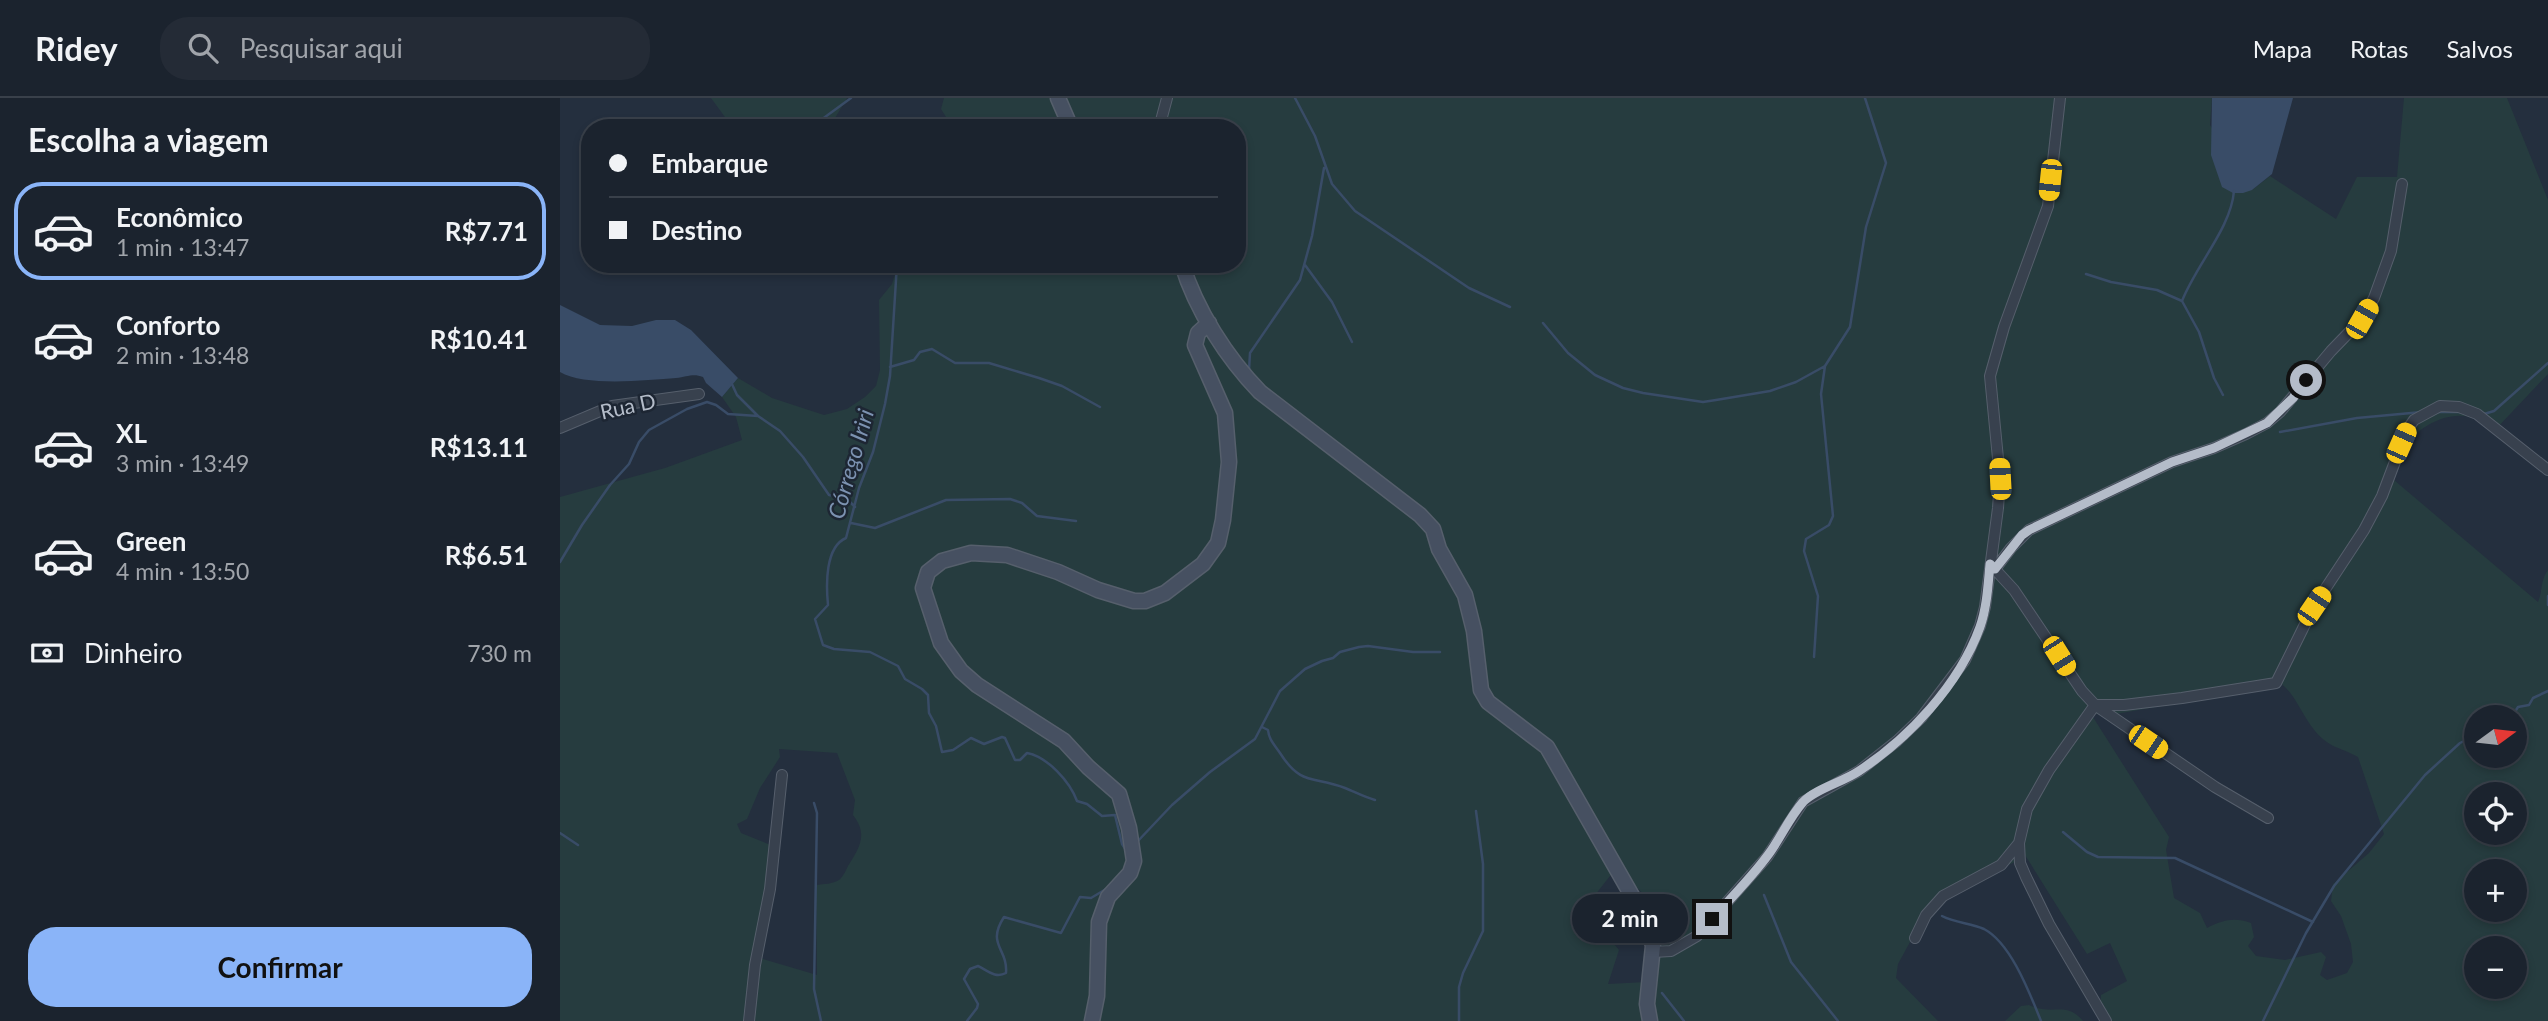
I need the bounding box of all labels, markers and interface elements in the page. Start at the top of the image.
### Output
search box [160,17,650,80]
text: Ridey [35,28,118,68]
icon: search [184,29,222,67]
text: Pesquisar aqui [240,32,403,64]
text: Mapa [2253,34,2312,63]
text: Rotas [2350,34,2409,63]
text: Salvos [2447,34,2513,63]
text: Escolha a viagem [28,120,269,159]
text: Embarque [651,147,768,179]
car [2038,158,2063,202]
icon: car [32,200,95,263]
text: Econômico [116,201,243,233]
text: Destino [651,214,742,246]
text: R$7.71 [445,215,528,247]
text: 1 min · 13:47 [116,233,249,261]
car [2343,296,2382,342]
icon: car [32,308,95,371]
text: Conforto [116,309,220,341]
text: R$10.41 [430,323,528,355]
text: 2 min · 13:48 [116,341,249,369]
route start [2290,364,2322,396]
street label: Rua D [598,387,658,424]
water label: Córrego Iriri [821,406,879,522]
icon: car [32,416,95,479]
text: XL [116,417,147,449]
car [2383,420,2420,466]
text: R$13.11 [430,431,528,463]
text: 3 min · 13:49 [116,449,249,477]
car [1989,457,2012,501]
icon: car [32,524,95,587]
text: Green [116,525,186,557]
text: R$6.51 [445,539,528,571]
text: 4 min · 13:50 [116,557,249,585]
car [2294,583,2335,629]
car [2039,633,2080,679]
icon: cash [28,634,66,672]
text: Dinheiro [84,637,182,669]
text: 730 m [467,639,532,667]
north arrow [2464,705,2527,768]
map controls [2464,705,2527,999]
car [2125,722,2172,762]
button: locate [2464,782,2527,845]
button: + [2464,859,2527,922]
callout: 2 min [1572,894,1688,944]
route end [1696,903,1728,935]
text: 2 min [1601,904,1659,932]
button: Confirmar [28,927,532,1007]
button: − [2464,936,2527,999]

